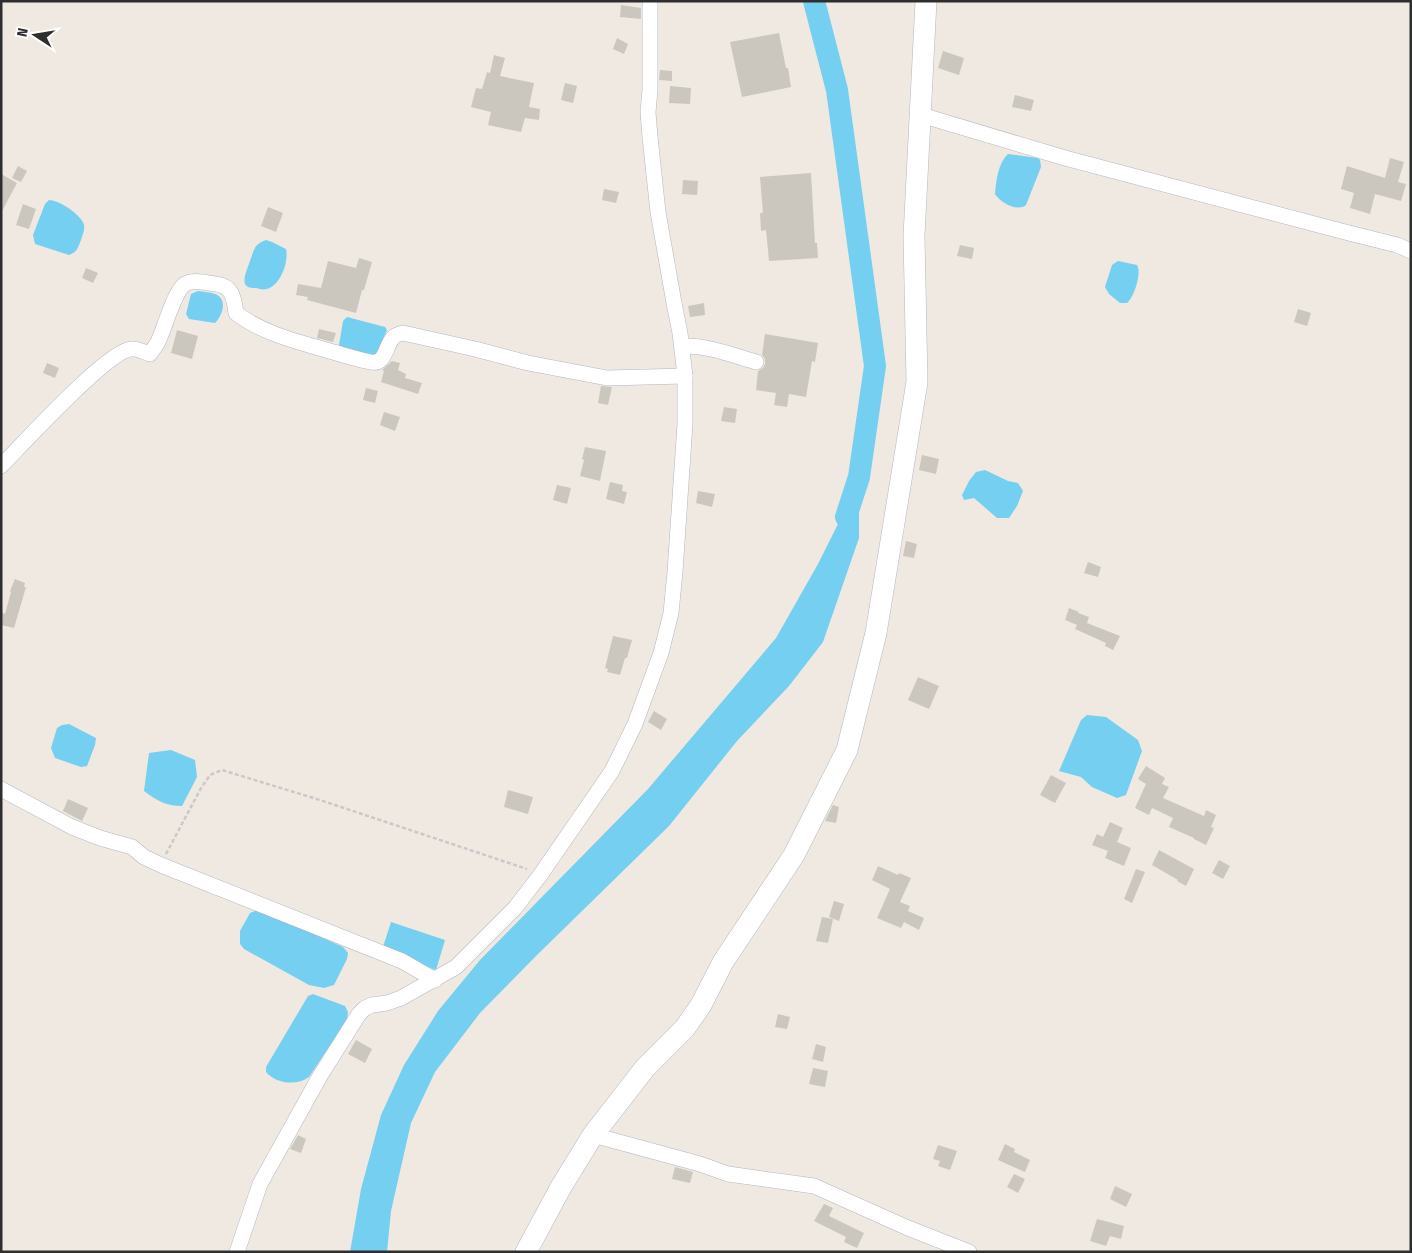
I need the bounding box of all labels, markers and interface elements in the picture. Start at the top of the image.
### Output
north arrow [10,10,60,60]
text: N [14,27,32,38]

